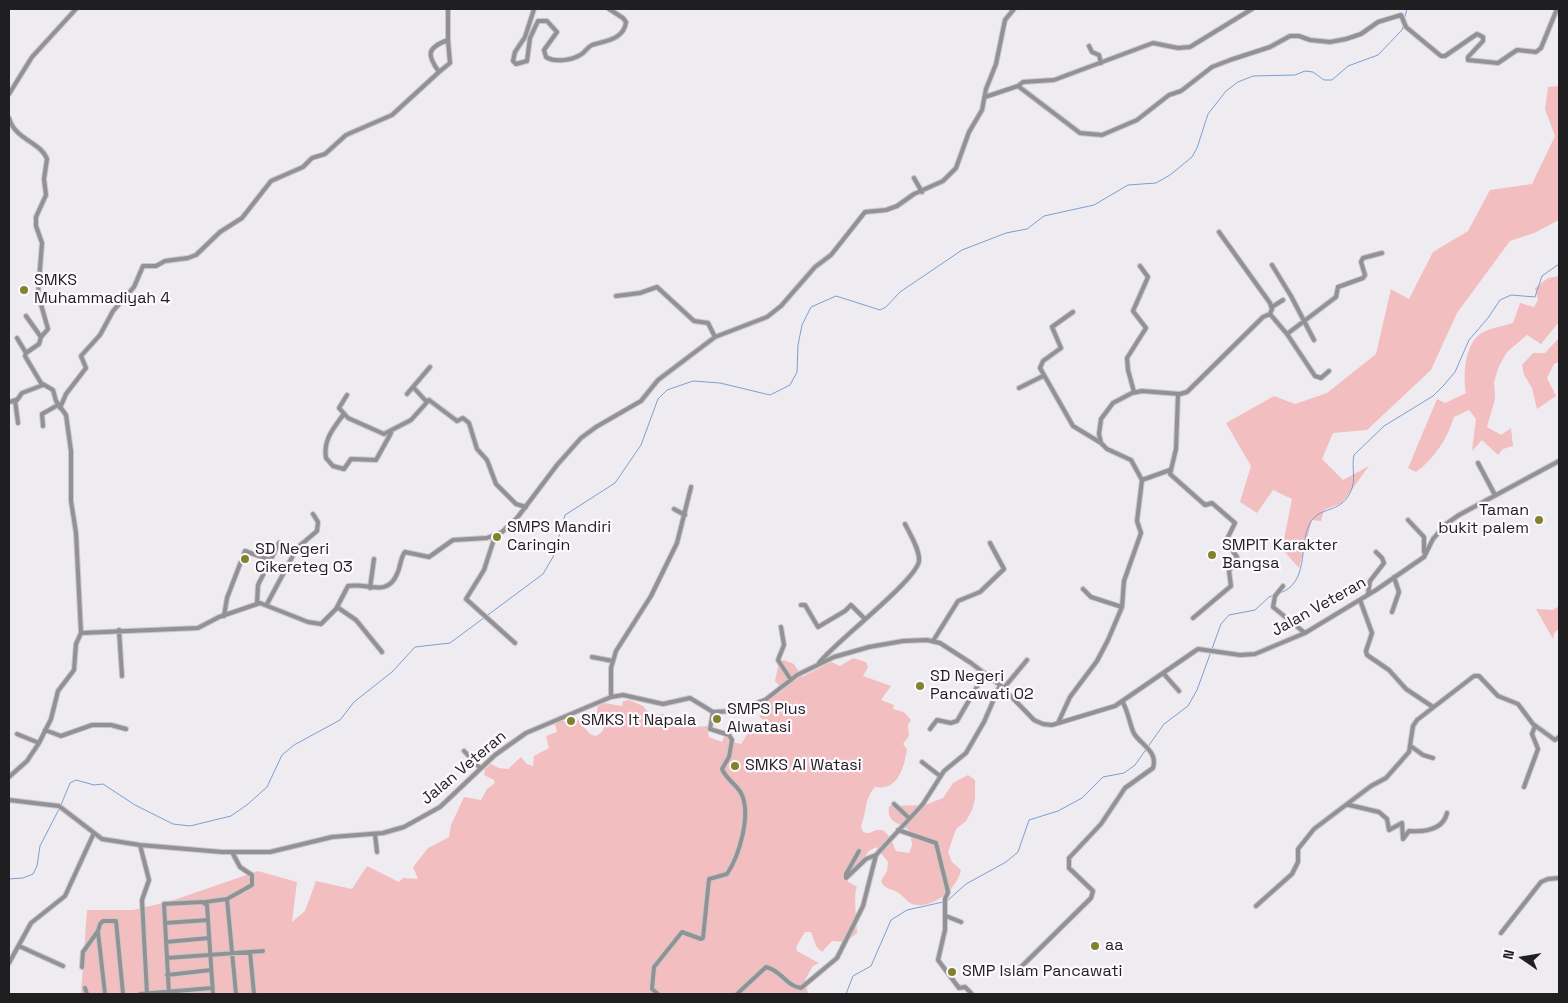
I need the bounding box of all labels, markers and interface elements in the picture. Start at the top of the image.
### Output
place label: SMKS Muhammadiyah 4 [34,271,170,309]
marker: SMKS Muhammadiyah 4 [18,284,30,296]
place label: Taman bukit palem [1438,501,1529,539]
marker: Taman bukit palem [1533,514,1545,526]
place label: SMPS Mandiri Caringin [507,518,611,556]
marker: SMPS Mandiri Caringin [491,531,503,543]
place label: SMPIT Karakter Bangsa [1222,536,1338,574]
place label: SD Negeri Cikereteg 03 [255,540,353,578]
marker: SMPIT Karakter Bangsa [1206,549,1218,561]
marker: SD Negeri Cikereteg 03 [239,553,251,565]
street label: Jalan Veteran [1268,573,1370,641]
place label: SD Negeri Pancawati 02 [930,667,1034,705]
marker: SD Negeri Pancawati 02 [914,680,926,692]
place label: SMPS Plus Alwatasi [727,700,806,738]
place label: SMKS It Napala [581,711,696,731]
marker: SMPS Plus Alwatasi [711,713,723,725]
marker: SMKS It Napala [565,715,577,727]
street label: Jalan Veteran [418,727,510,809]
place label: SMKS Al Watasi [745,756,862,776]
marker: SMKS Al Watasi [729,760,741,772]
north arrow [1498,933,1548,983]
place label: aa [1105,936,1123,956]
marker: aa [1089,940,1101,952]
text: N [1499,948,1518,961]
place label: SMP Islam Pancawati [962,962,1122,982]
marker: SMP Islam Pancawati [946,966,958,978]

